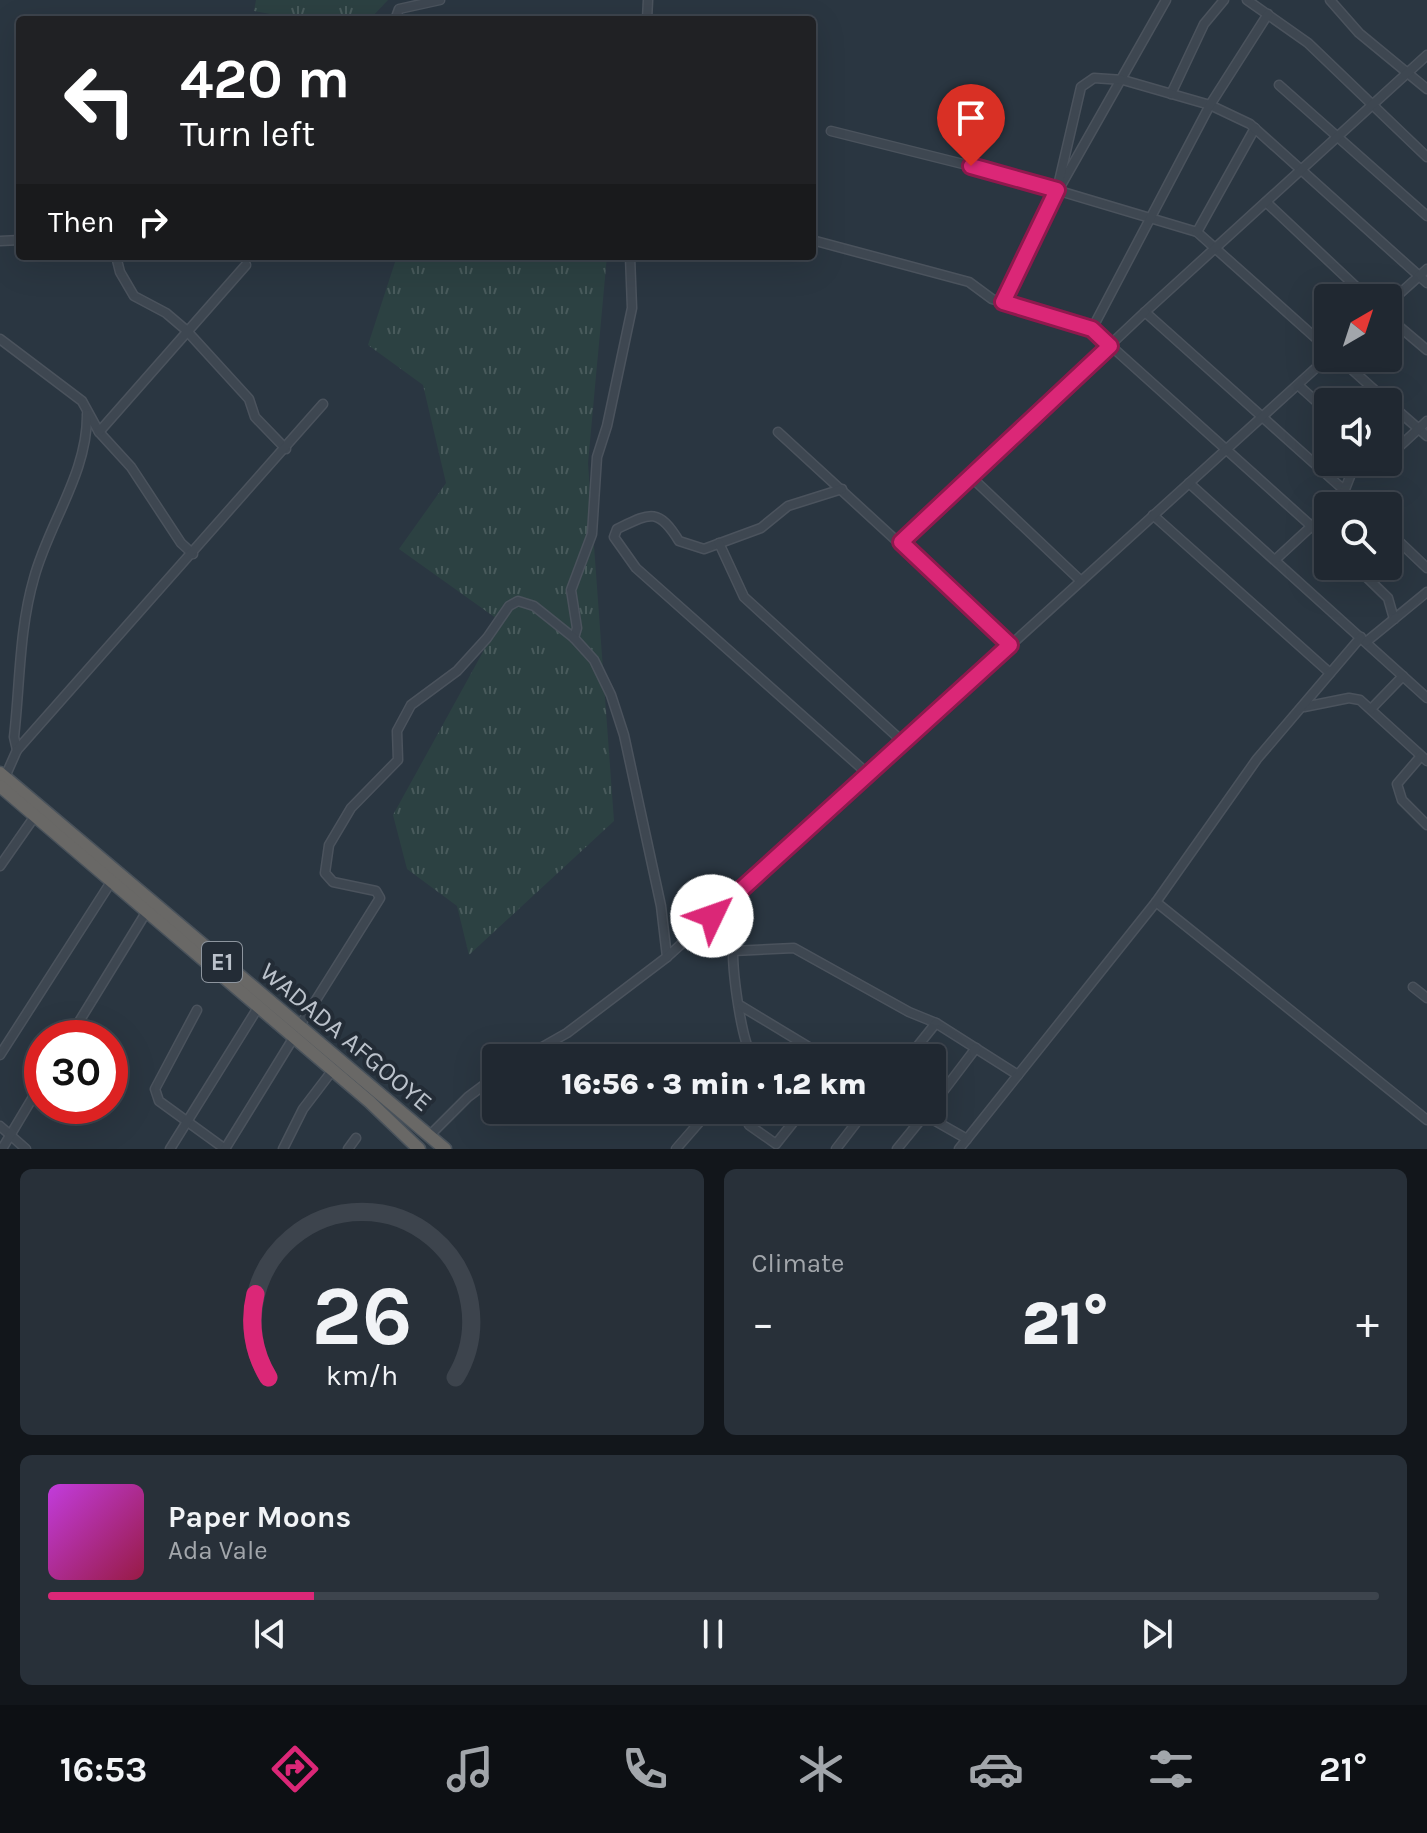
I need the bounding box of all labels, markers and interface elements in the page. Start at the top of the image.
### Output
text: 420 m [180,46,350,111]
icon: left [48,48,152,152]
pin [937,84,1005,166]
icon: arrive [949,96,993,140]
text: Turn left [180,113,315,155]
icon: right [131,200,175,244]
text: Then [48,204,115,240]
north arrow [1314,284,1402,372]
map controls [1314,284,1402,580]
button: sound [1314,388,1402,476]
button: search [1314,492,1402,580]
position arrow [670,874,754,958]
road number: E1 [202,942,242,982]
street label: WADADA AFGOOYE [254,956,438,1118]
speed limit sign: 30 [24,1020,128,1124]
text: 16:56 · 3 min · 1.2 km [561,1066,867,1102]
text: Climate [752,1248,844,1279]
text: 26 [311,1268,412,1365]
text: 21° [1022,1289,1109,1359]
text: − [752,1298,775,1349]
text: + [1356,1298,1379,1349]
text: km/h [326,1359,398,1392]
text: Paper Moons [168,1499,351,1535]
text: Ada Vale [168,1535,268,1566]
icon: previous [248,1612,292,1656]
icon: pause [691,1612,735,1656]
icon: next [1135,1612,1179,1656]
icon: directions [267,1741,323,1797]
icon: music [442,1741,498,1797]
icon: phone [617,1741,673,1797]
icon: climate [793,1741,849,1797]
icon: car [968,1741,1024,1797]
icon: filters [1143,1741,1199,1797]
text: 16:53 [60,1748,147,1790]
text: 21° [1319,1748,1367,1790]

